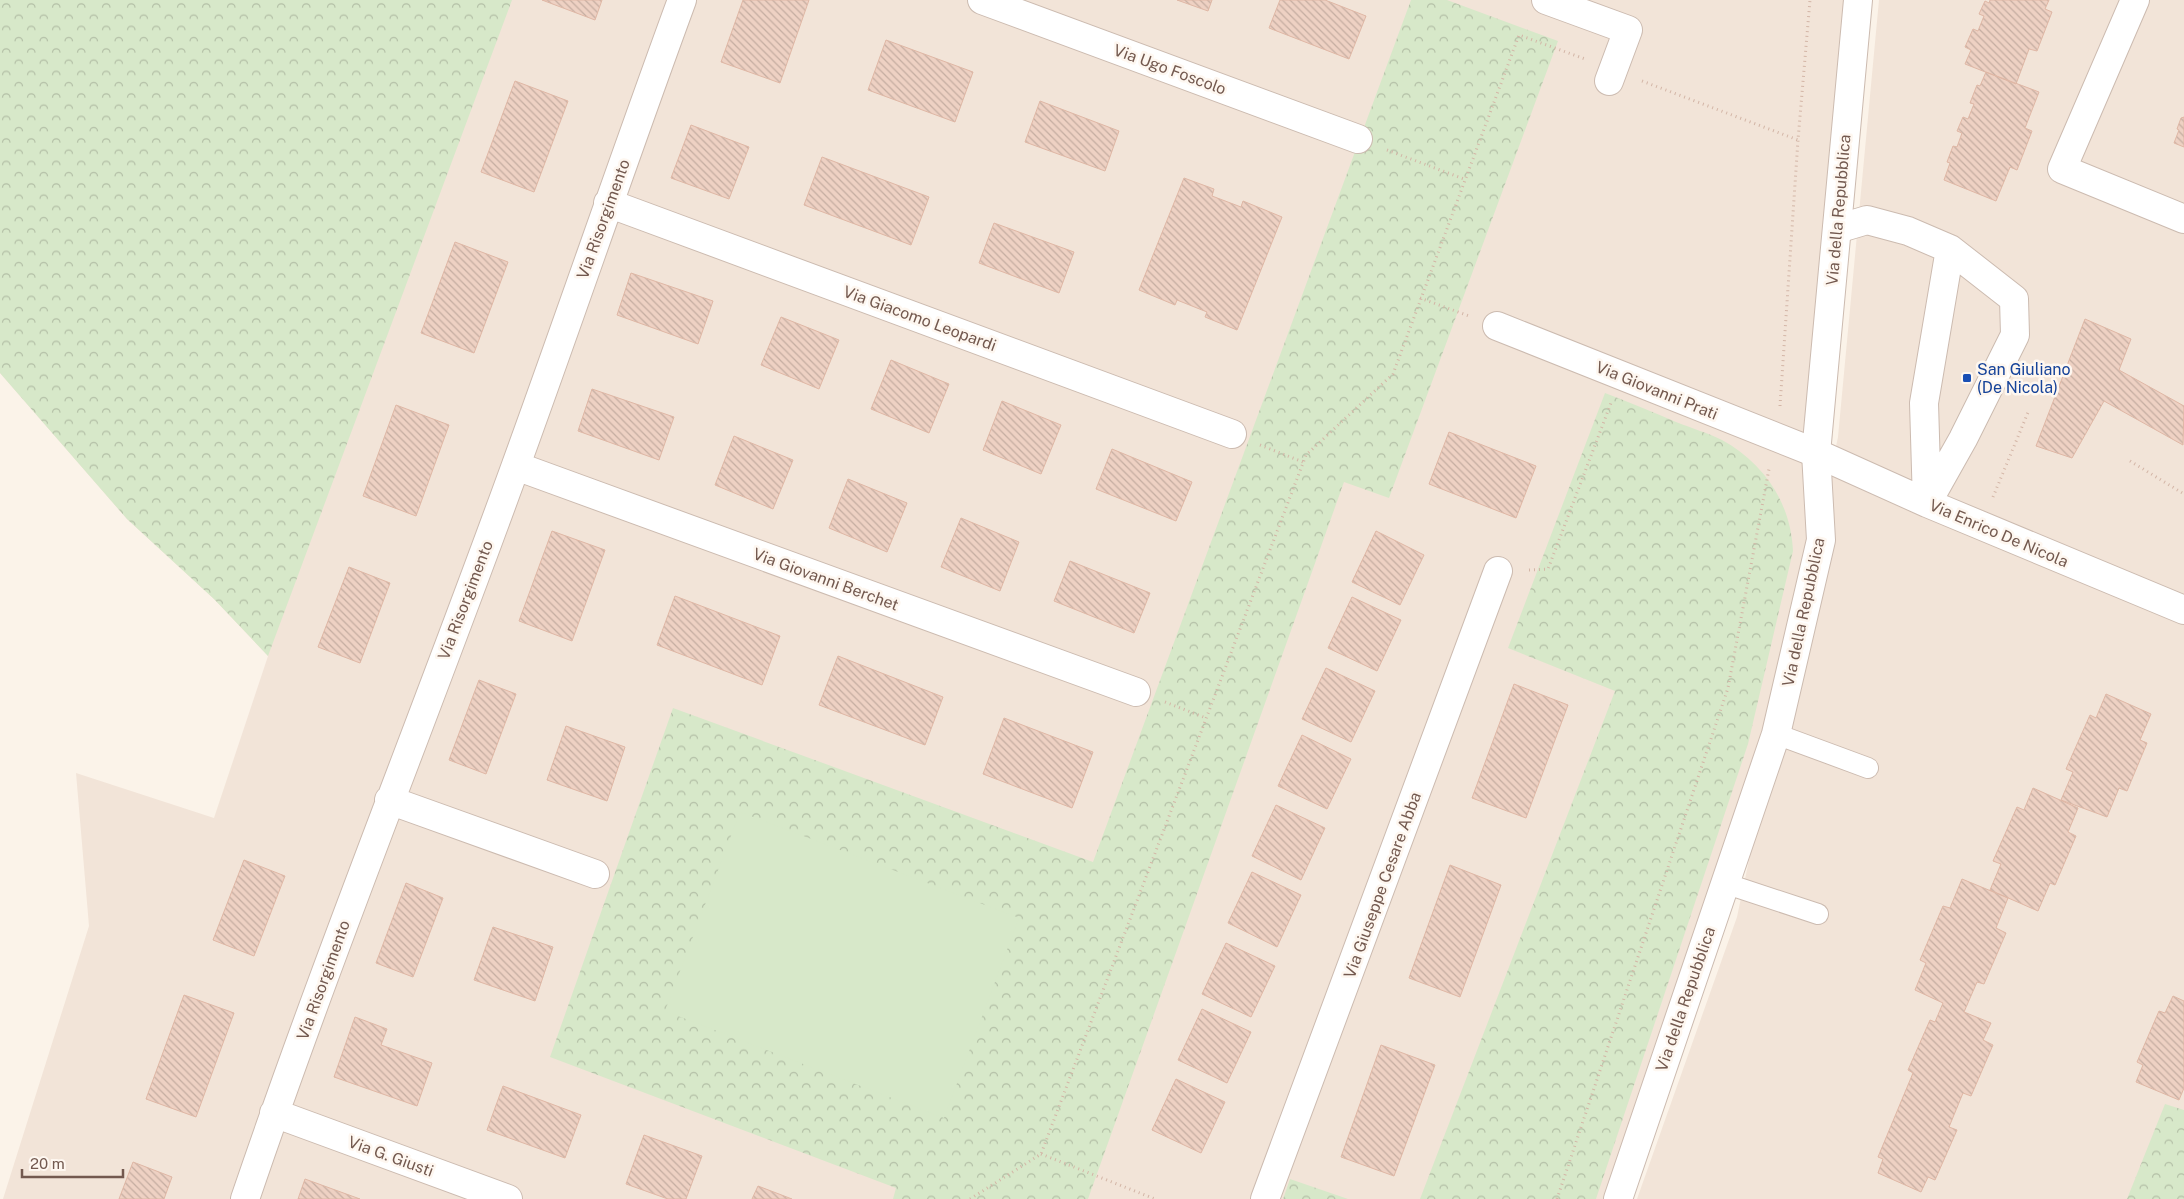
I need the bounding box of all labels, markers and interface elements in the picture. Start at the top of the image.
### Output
street label: Via Ugo Foscolo [1111,40,1229,99]
street label: Via della Repubblica [1822,134,1855,286]
street label: Via Risorgimento [573,157,634,282]
street label: Via Giacomo Leopardi [841,282,999,355]
street label: Via Giovanni Prati [1593,357,1721,424]
place label: San Giuliano (De Nicola) [1977,360,2071,397]
marker: San Giuliano (De Nicola) [1961,372,1973,384]
street label: Via Enrico De Nicola [1926,496,2071,571]
street label: Via della Repubblica [1778,536,1829,688]
street label: Via Risorgimento [434,538,497,662]
street label: Via Giovanni Berchet [750,544,901,615]
street label: Via Giuseppe Cesare Abba [1340,790,1425,981]
street label: Via Risorgimento [293,918,354,1043]
street label: Via della Repubblica [1652,924,1719,1074]
street label: Via G. Giusti [345,1132,436,1181]
scale bar [22,1146,124,1178]
text: 20 m [30,1155,65,1172]

